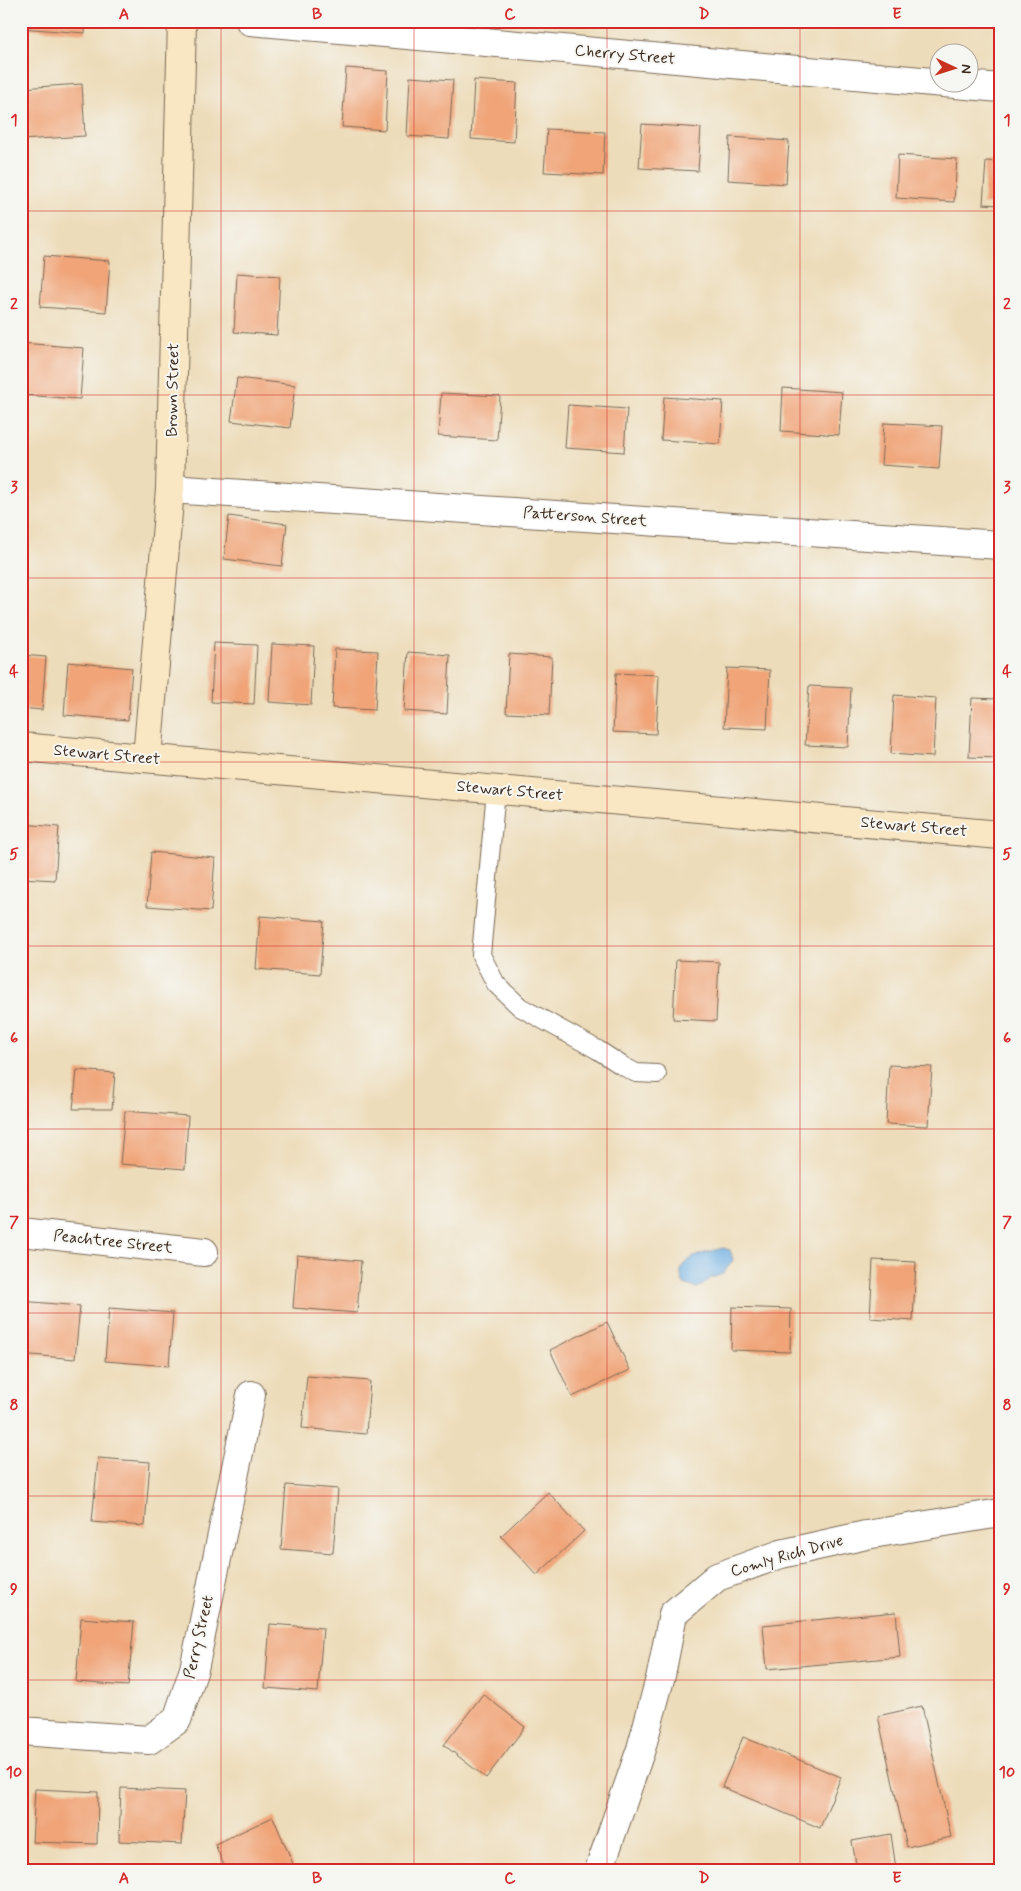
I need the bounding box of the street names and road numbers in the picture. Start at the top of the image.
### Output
street label: Cherry Street [574,40,677,70]
street label: Brown Street [162,342,184,437]
street label: Patterson Street [522,502,648,532]
street label: Stewart Street [53,740,162,770]
street label: Stewart Street [456,776,565,806]
street label: Stewart Street [860,812,969,842]
street label: Peachtree Street [52,1225,174,1259]
street label: Comly Rich Drive [728,1530,846,1582]
street label: Perry Street [179,1593,219,1681]

